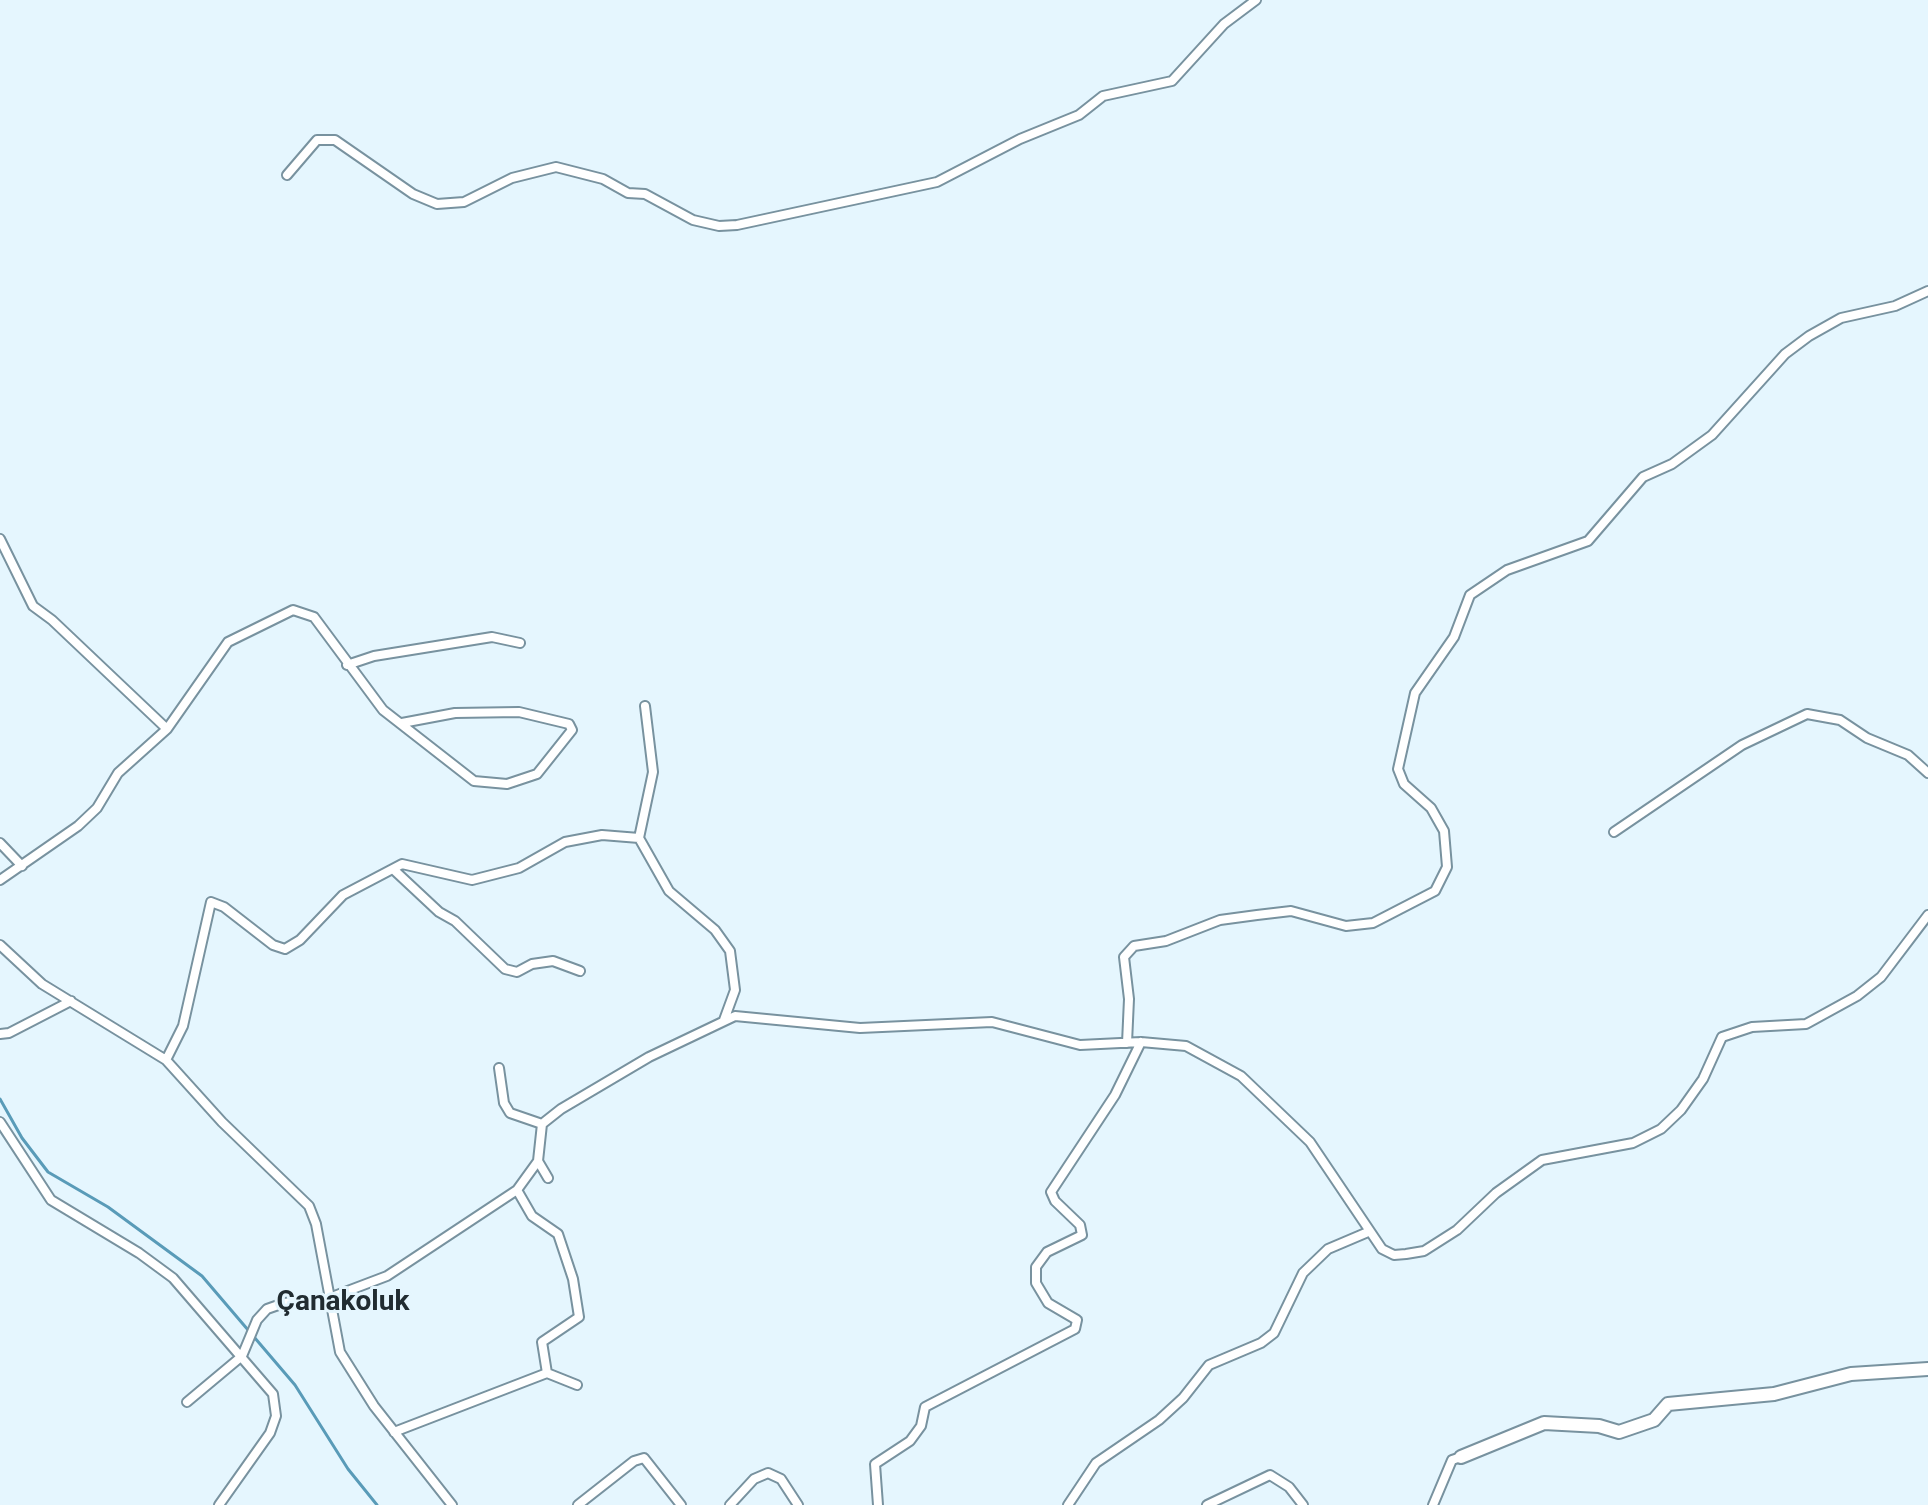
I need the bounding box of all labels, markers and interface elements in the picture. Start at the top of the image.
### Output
district label: Çanakoluk [277,1286,409,1320]

